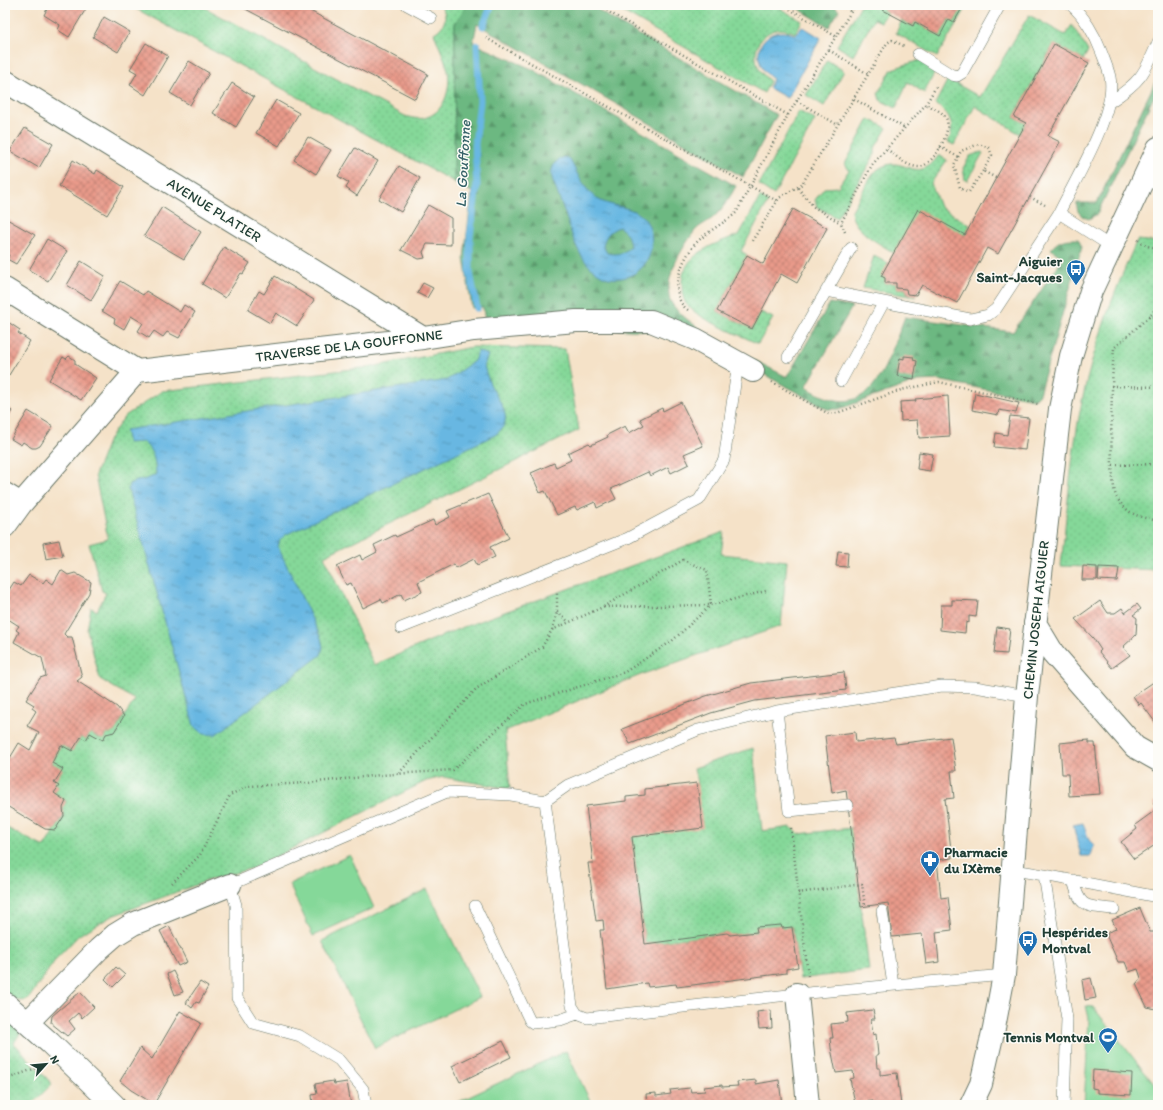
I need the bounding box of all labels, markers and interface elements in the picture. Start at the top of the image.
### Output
water label: La Gouffonne [452,119,474,208]
street label: AVENUE PLATIER [164,174,265,246]
place label: Aiguier Saint-Jacques [976,253,1063,286]
bus stop icon: Aiguier Saint-Jacques [1065,258,1087,286]
street label: TRAVERSE DE LA GOUFFONNE [255,326,444,366]
street label: CHEMIN JOSEPH AIGUIER [1019,540,1053,700]
place label: Pharmacie du IXème [944,844,1008,877]
pharmacy icon: Pharmacie du IXème [919,849,941,877]
place label: Hespérides Montval [1042,924,1108,957]
bus stop icon: Hespérides Montval [1017,929,1039,957]
sports icon: Tennis Montval [1097,1026,1119,1054]
place label: Tennis Montval [1002,1029,1095,1046]
north arrow [26,1044,66,1084]
text: N [47,1053,62,1066]

